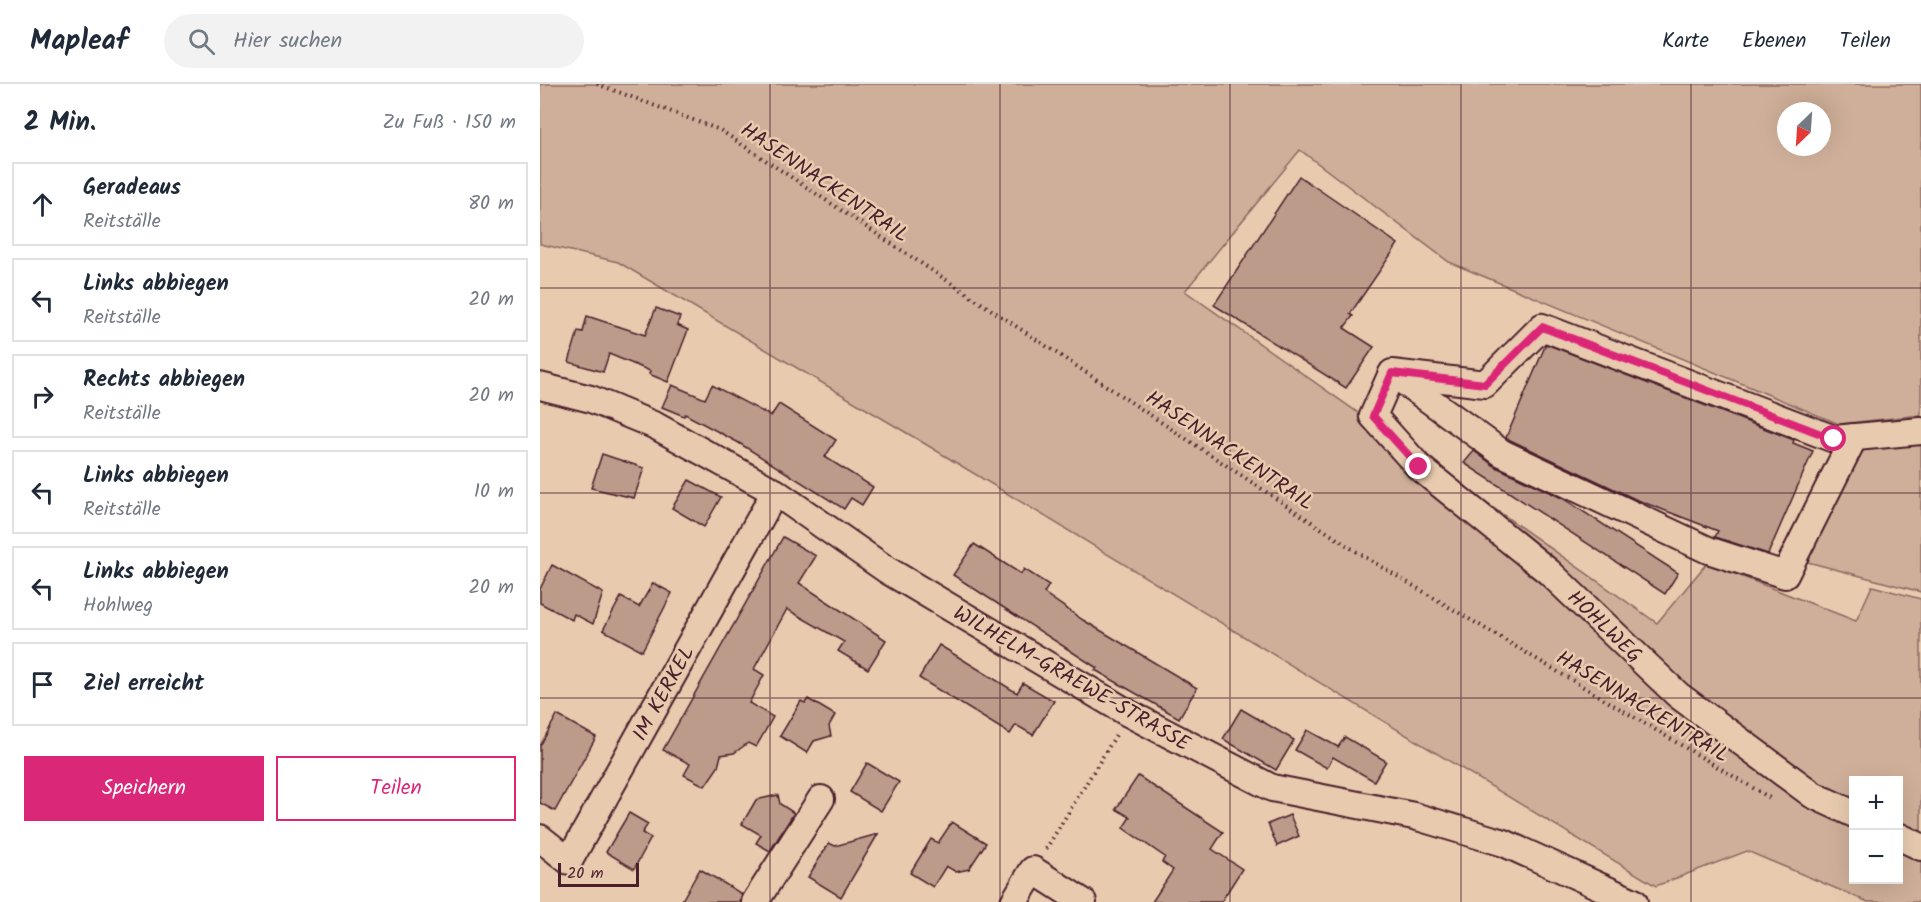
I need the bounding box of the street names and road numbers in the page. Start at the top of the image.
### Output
street label: HASENNACKENTRAIL [733,114,915,252]
street label: HASENNACKENTRAIL [1138,382,1320,520]
street label: HOHLWEG [1559,583,1649,672]
street label: WILHELM-GRAEWE-STRASSE [947,598,1197,761]
street label: IM KERKEL [625,640,704,747]
street label: HASENNACKENTRAIL [1549,642,1735,772]

